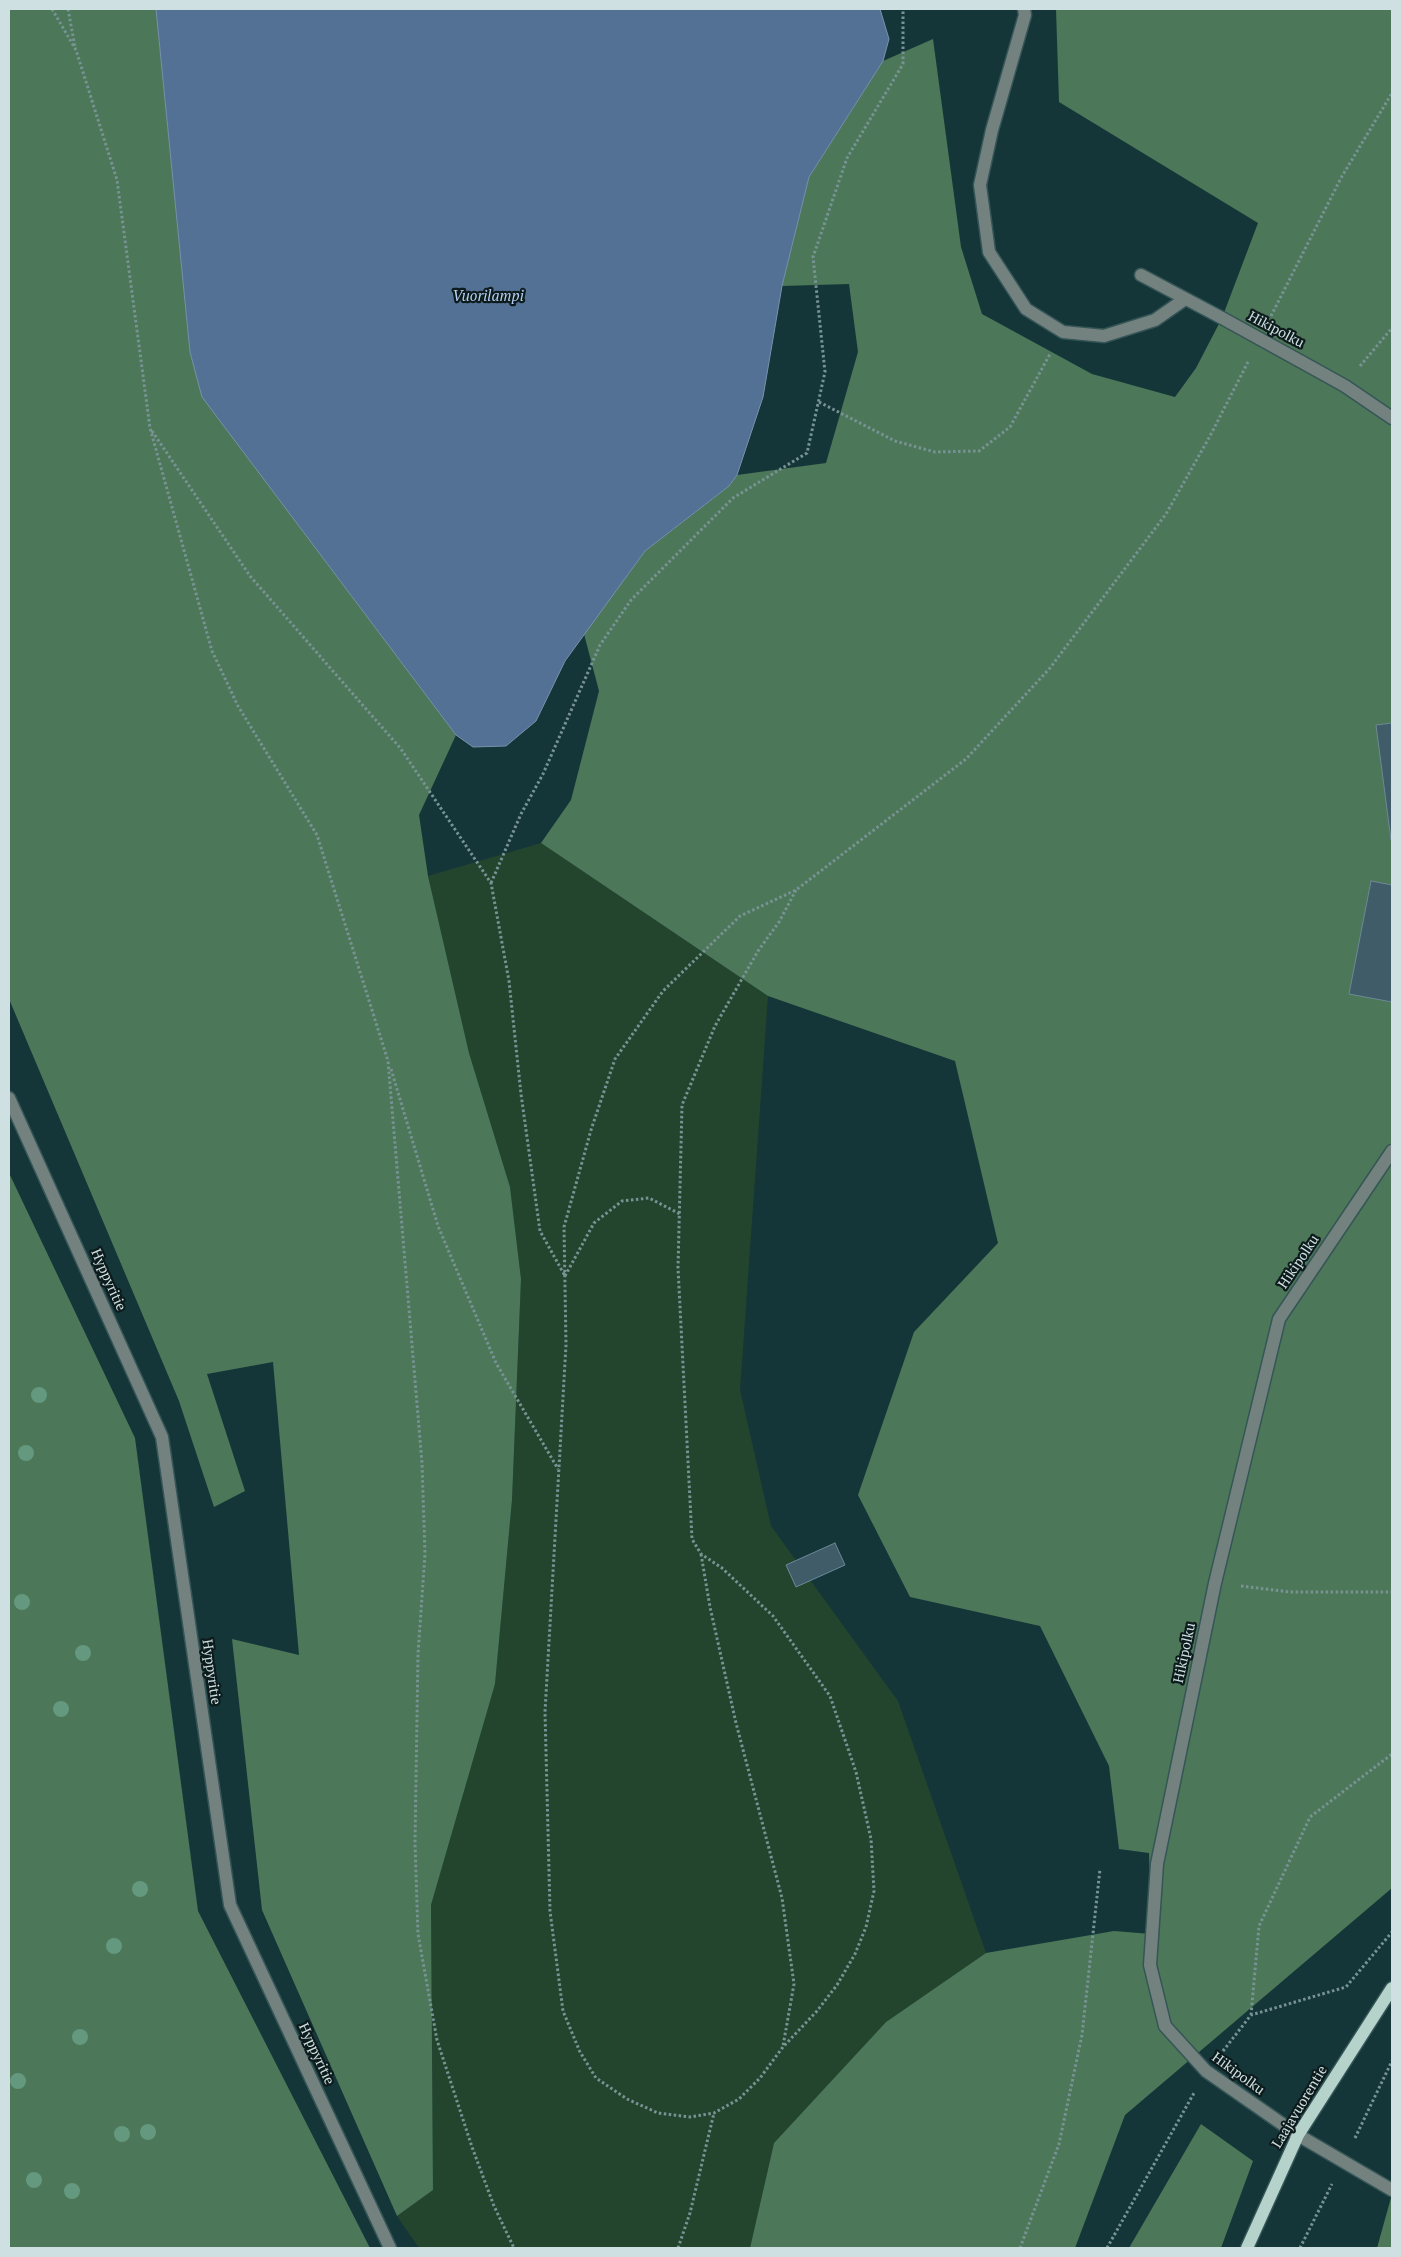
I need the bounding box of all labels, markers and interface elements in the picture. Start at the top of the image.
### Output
water label: Vuorilampi [452,288,524,306]
street label: Hikipolku [1245,308,1307,352]
street label: Hikipolku [1275,1232,1323,1292]
street label: Hyppyritie [87,1246,129,1314]
street label: Hikipolku [1170,1621,1200,1685]
street label: Hyppyritie [198,1638,224,1706]
street label: Hyppyritie [294,2021,338,2087]
street label: Hikipolku [1208,2049,1268,2099]
street label: Laajavuorentie [1269,2063,1331,2151]

